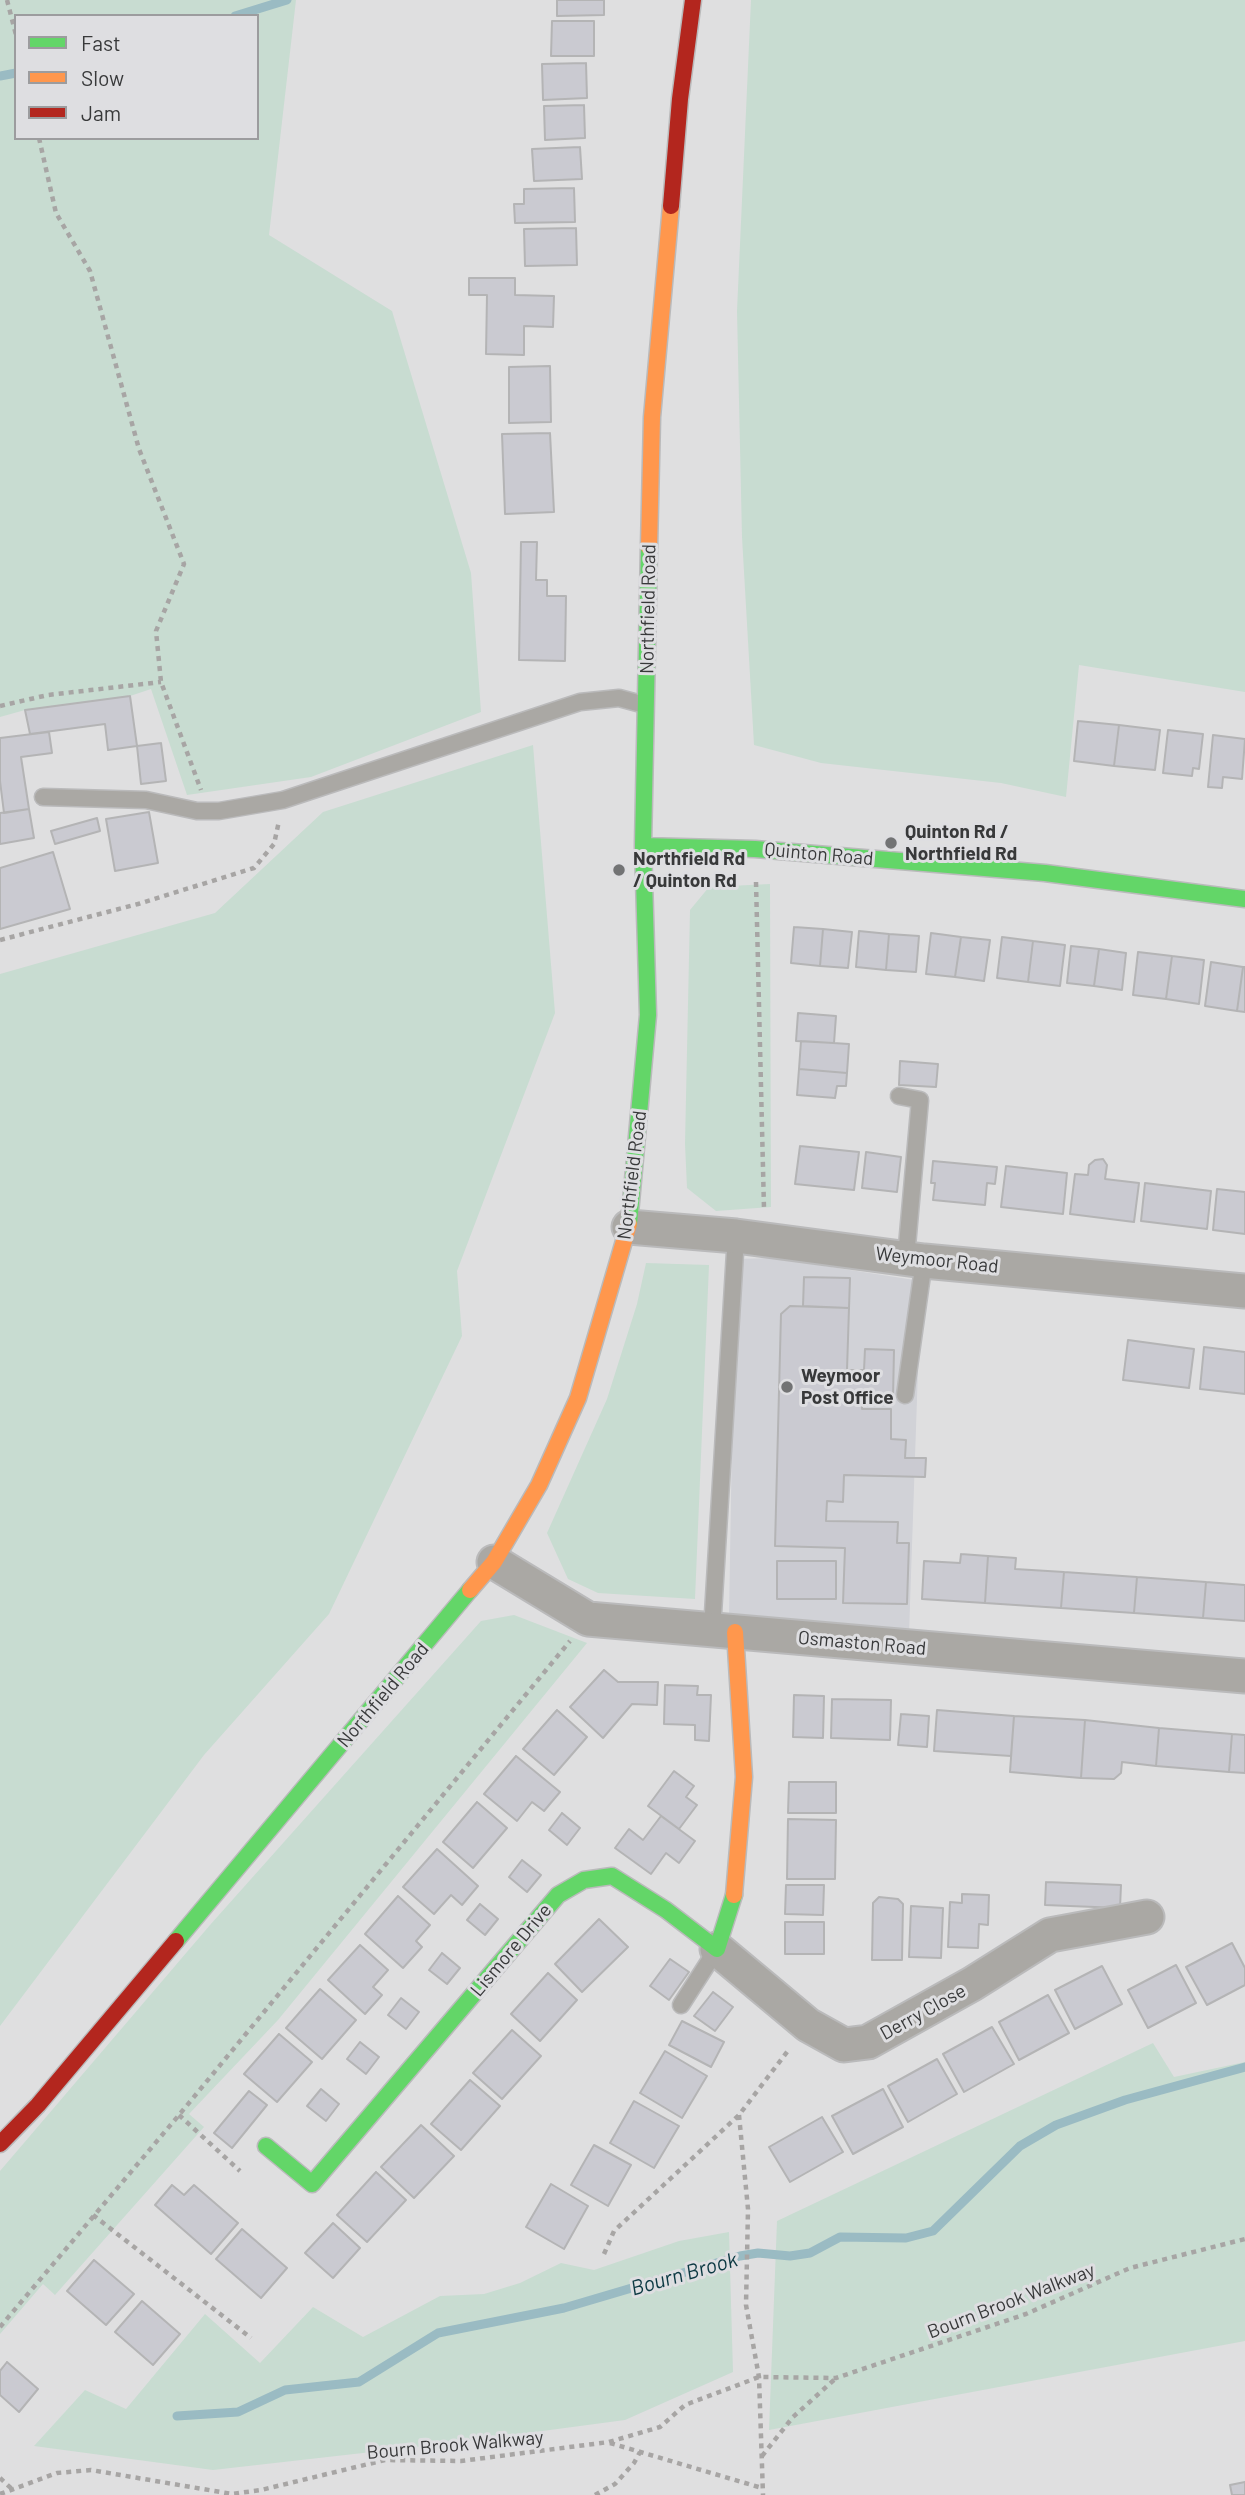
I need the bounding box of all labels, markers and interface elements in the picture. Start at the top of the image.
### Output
legend [14,14,259,140]
text: Fast [81,30,121,55]
text: Slow [81,65,124,90]
text: Jam [81,100,121,125]
street label: Northfield Road [635,544,661,674]
place label: Quinton Rd / Northfield Rd [905,821,1017,865]
marker: Quinton Rd / Northfield Rd [883,835,899,851]
street label: Quinton Road [764,838,874,870]
place label: Northfield Rd / Quinton Rd [633,848,745,892]
marker: Northfield Rd / Quinton Rd [611,862,627,878]
street label: Northfield Road [613,1109,651,1241]
street label: Weymoor Road [874,1242,1000,1278]
place label: Weymoor Post Office [801,1365,894,1409]
marker: Weymoor Post Office [779,1379,795,1395]
street label: Osmaston Road [797,1626,927,1660]
street label: Northfield Road [333,1638,433,1752]
street label: Lismore Drive [466,1899,556,2001]
street label: Derry Close [876,1979,970,2045]
water label: Bourn Brook [628,2247,740,2301]
street label: Bourn Brook Walkway [924,2259,1098,2343]
street label: Bourn Brook Walkway [366,2426,544,2464]

